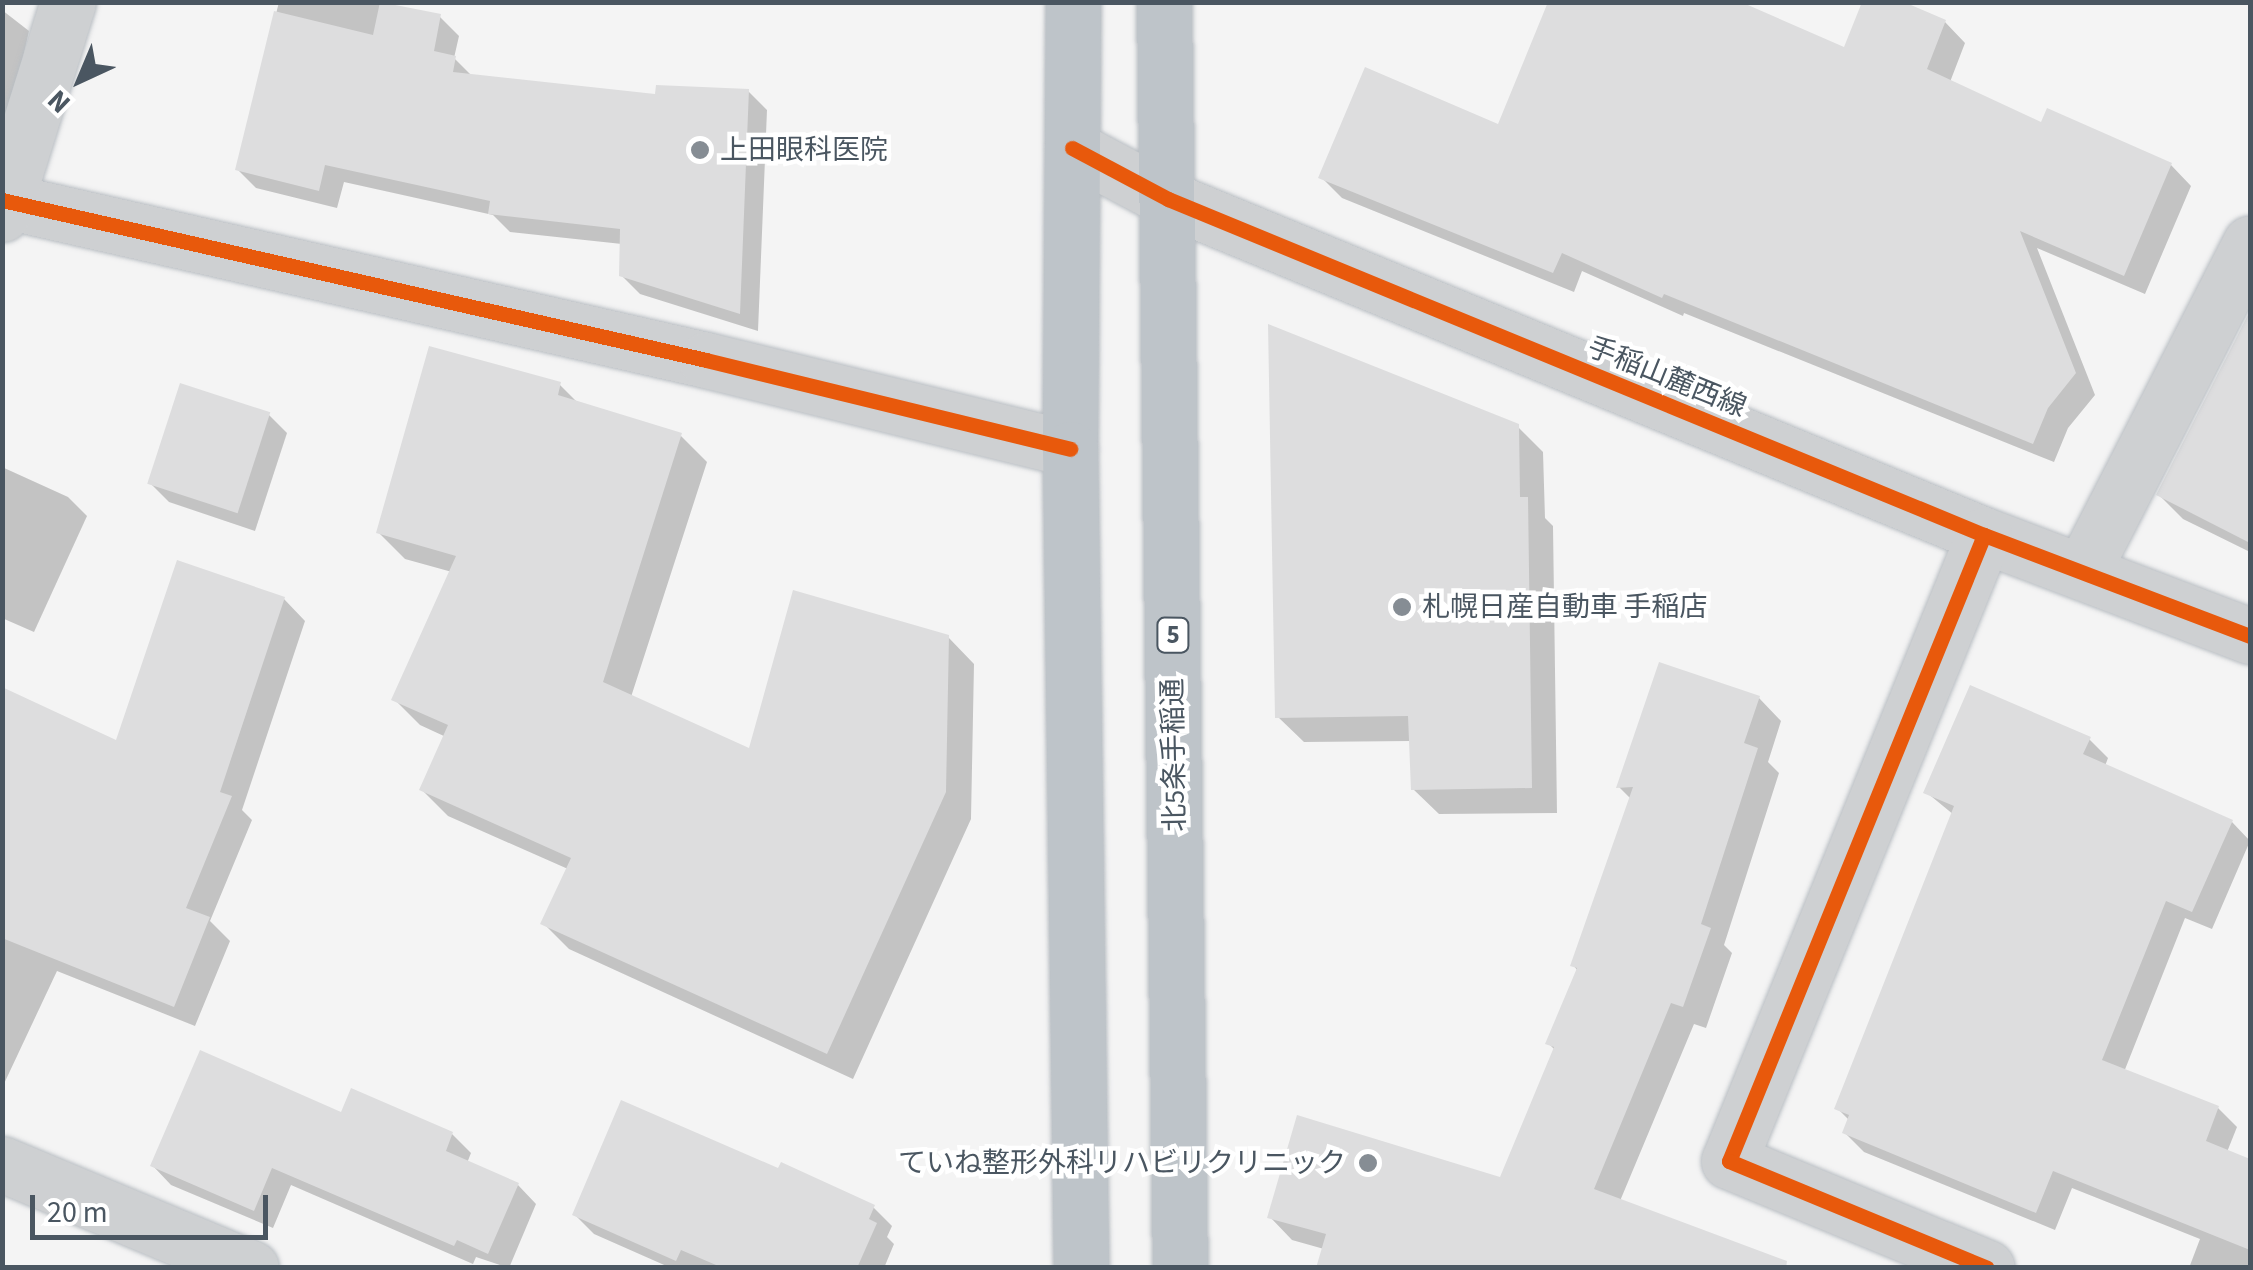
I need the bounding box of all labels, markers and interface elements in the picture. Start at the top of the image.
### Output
north arrow [30,30,130,130]
text: N [39,81,80,122]
place label: 上田眼科医院 [720,133,888,167]
marker: 上田眼科医院 [689,139,711,161]
street label: 手稲山麓西線 [1583,330,1751,424]
place label: 札幌日産自動車 手稲店 [1422,590,1708,624]
marker: 札幌日産自動車 手稲店 [1391,596,1413,618]
road number: 5 [1156,615,1190,655]
street label: 北5条手稲通 [1156,678,1192,832]
place label: ていね整形外科リハビリクリニック [898,1146,1346,1180]
marker: ていね整形外科リハビリクリニック [1355,1150,1381,1176]
scale bar [35,1175,272,1237]
text: 20 m [47,1191,108,1234]

